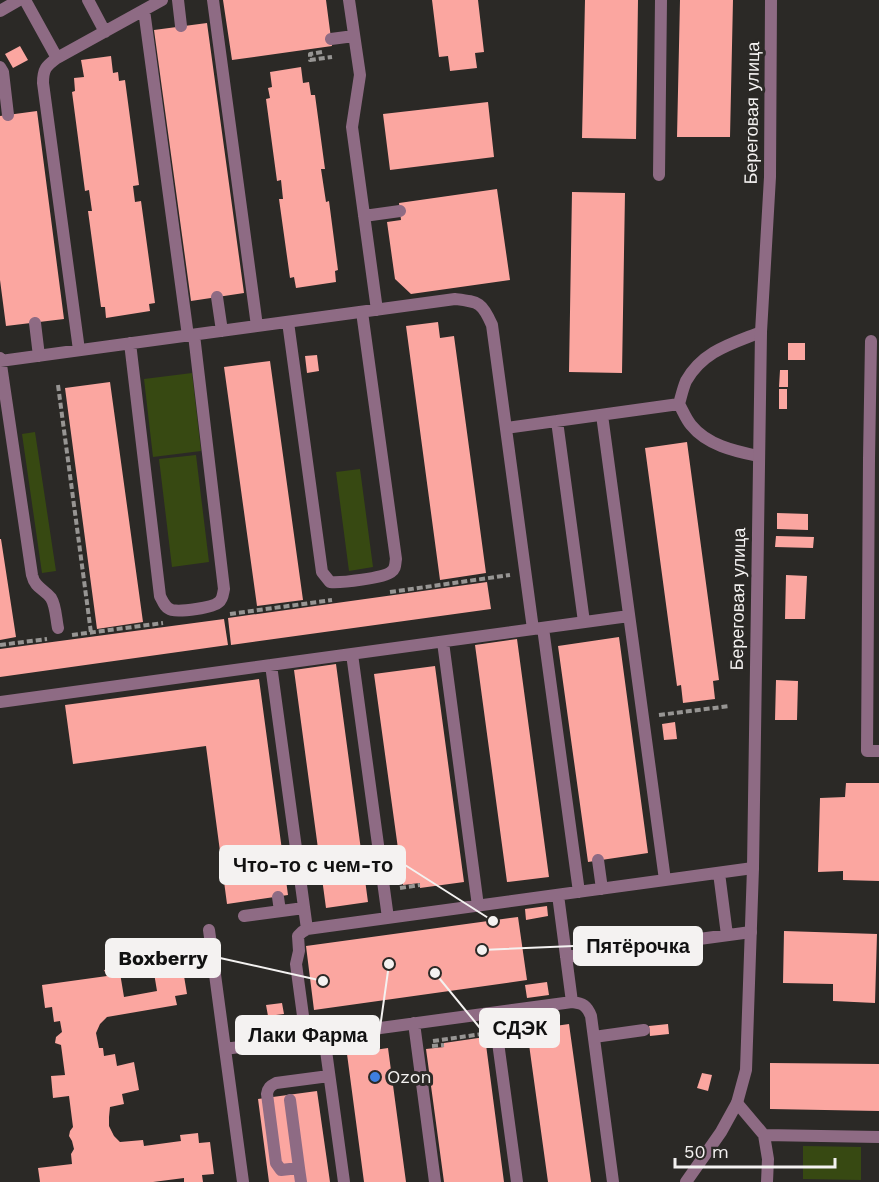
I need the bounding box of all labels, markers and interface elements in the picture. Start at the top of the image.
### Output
street label: Береговая улица [740,40,763,185]
street label: Береговая улица [726,526,749,671]
callout: Что-то с чем-то [220,846,405,884]
text: Что-то с чем-то [233,853,393,877]
callout: Пятёрочка [574,927,702,965]
text: Пятёрочка [586,934,691,958]
callout: Boxberry [106,939,220,977]
text: Boxberry [118,946,208,970]
callout: СДЭК [480,1009,559,1047]
callout: Лаки Фарма [236,1016,379,1054]
text: СДЭК [493,1016,548,1040]
text: Лаки Фарма [248,1023,369,1047]
place label: Ozon [387,1066,432,1087]
marker: Ozon [368,1070,382,1084]
scale bar [675,1131,836,1169]
text: 50 m [684,1141,729,1162]

